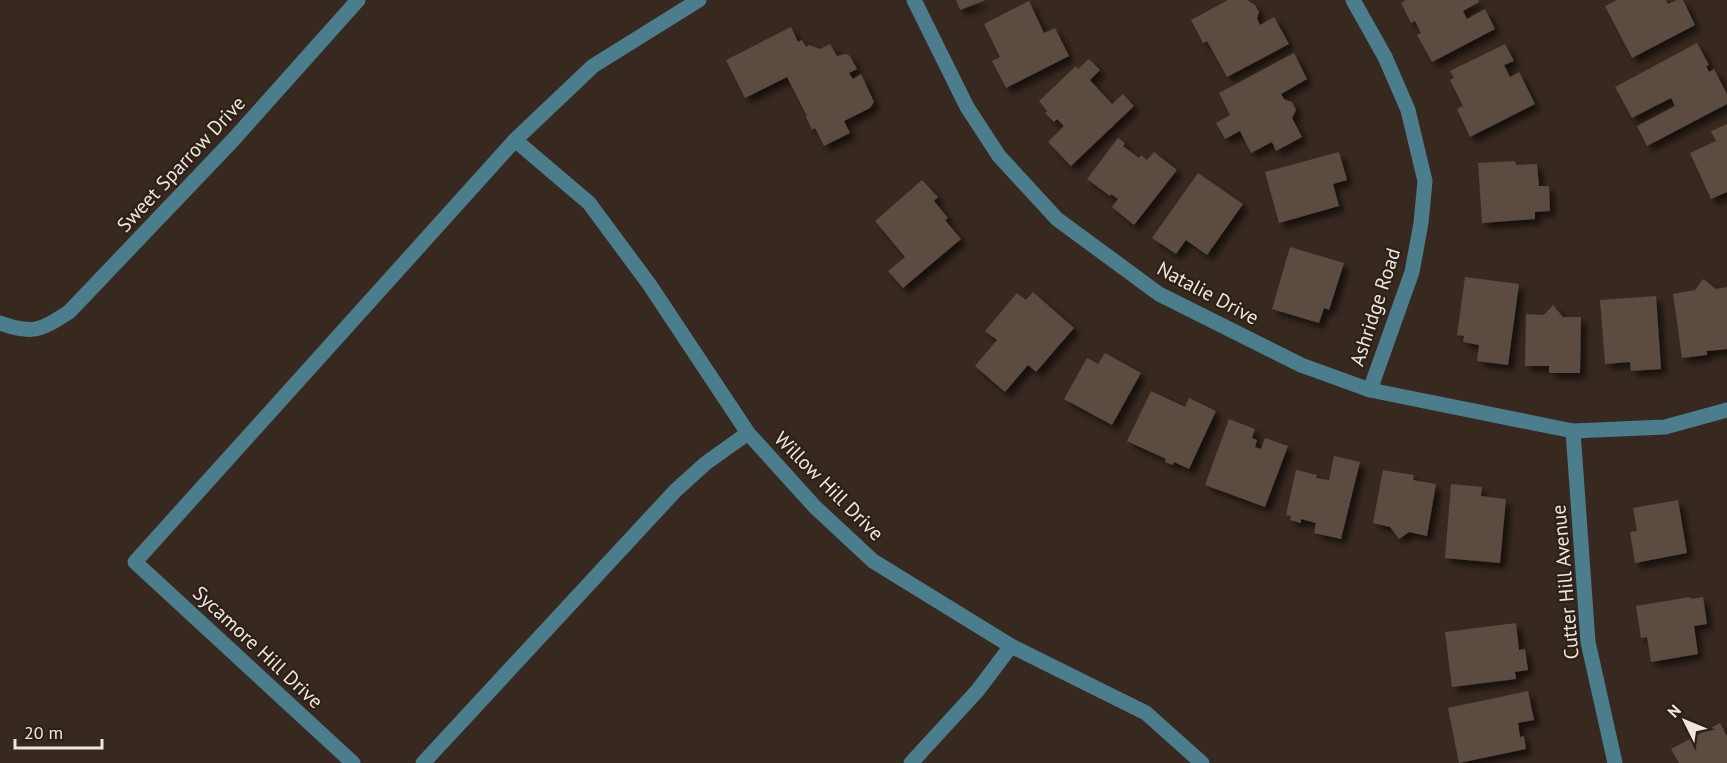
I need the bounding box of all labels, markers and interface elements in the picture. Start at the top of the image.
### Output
street label: Sweet Sparrow Drive [111,90,251,238]
street label: Ashridge Road [1344,245,1406,369]
street label: Natalie Drive [1153,255,1263,331]
street label: Willow Hill Drive [769,426,889,546]
street label: Cutter Hill Avenue [1545,504,1585,660]
street label: Sycamore Hill Drive [187,580,329,714]
north arrow [1655,691,1715,751]
text: N [1663,700,1685,721]
scale bar [15,712,102,750]
text: 20 m [24,721,63,744]

